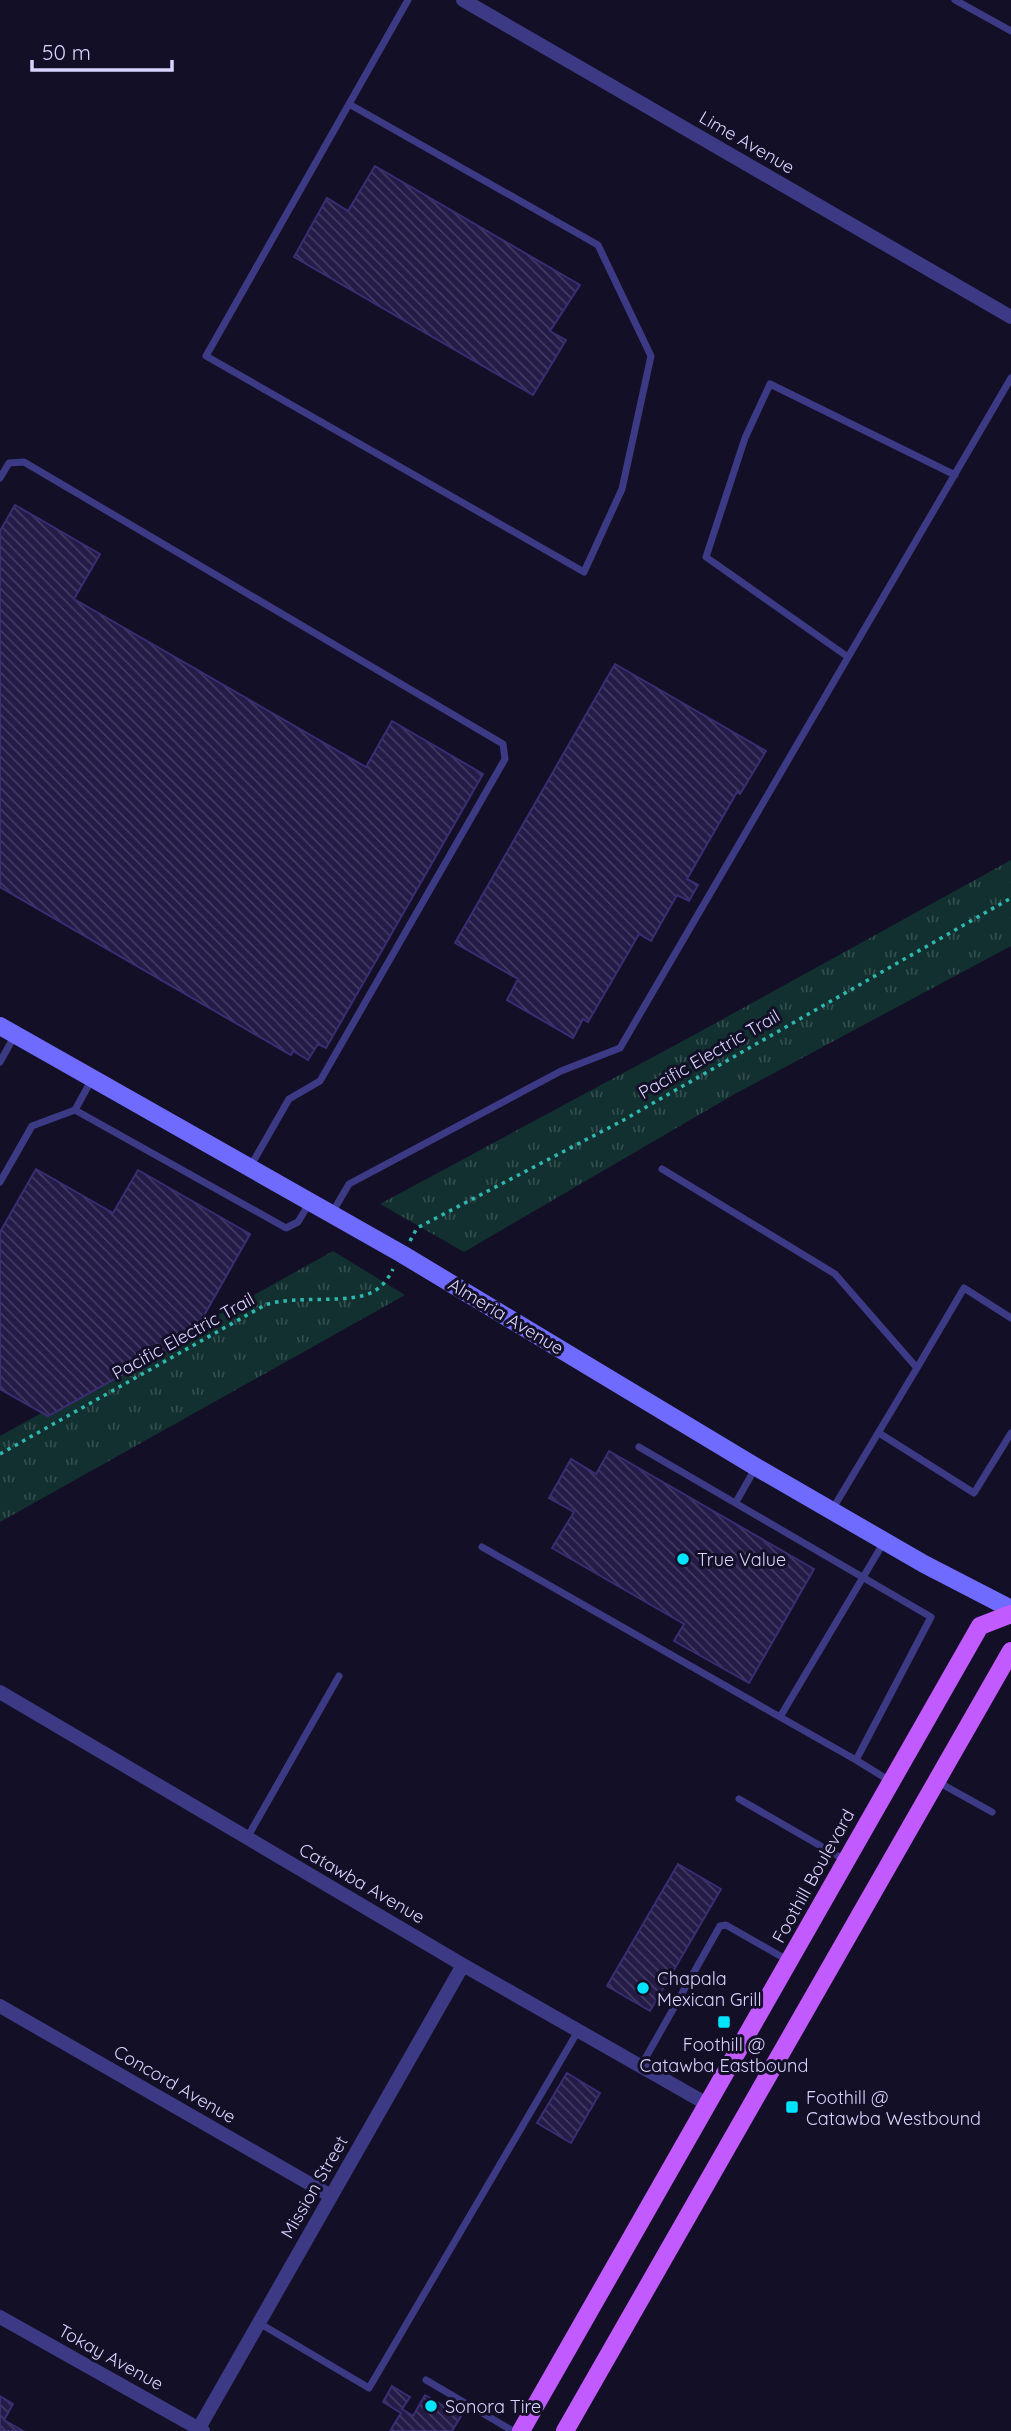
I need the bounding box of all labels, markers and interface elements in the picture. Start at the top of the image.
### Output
scale bar [32,28,172,72]
text: 50 m [42,39,91,65]
street label: Lime Avenue [695,105,799,179]
street label: Pacific Electric Trail [634,1004,784,1104]
street label: Almeria Avenue [444,1273,568,1359]
street label: Pacific Electric Trail [108,1287,258,1385]
place label: True Value [697,1548,786,1571]
marker: True Value [675,1551,691,1567]
street label: Foothill Boulevard [767,1805,859,1947]
street label: Catawba Avenue [295,1838,429,1928]
place label: Chapala Mexican Grill [657,1967,762,2011]
marker: Chapala Mexican Grill [635,1980,651,1996]
marker: Foothill @ Catawba Eastbound [716,2014,732,2030]
place label: Foothill @ Catawba Eastbound [640,2033,808,2077]
street label: Concord Avenue [110,2040,240,2128]
place label: Foothill @ Catawba Westbound [806,2086,981,2130]
marker: Foothill @ Catawba Westbound [784,2099,800,2115]
street label: Mission Street [275,2132,353,2242]
street label: Tokay Avenue [54,2319,168,2395]
place label: Sonora Tire [445,2395,541,2418]
marker: Sonora Tire [423,2398,439,2414]

